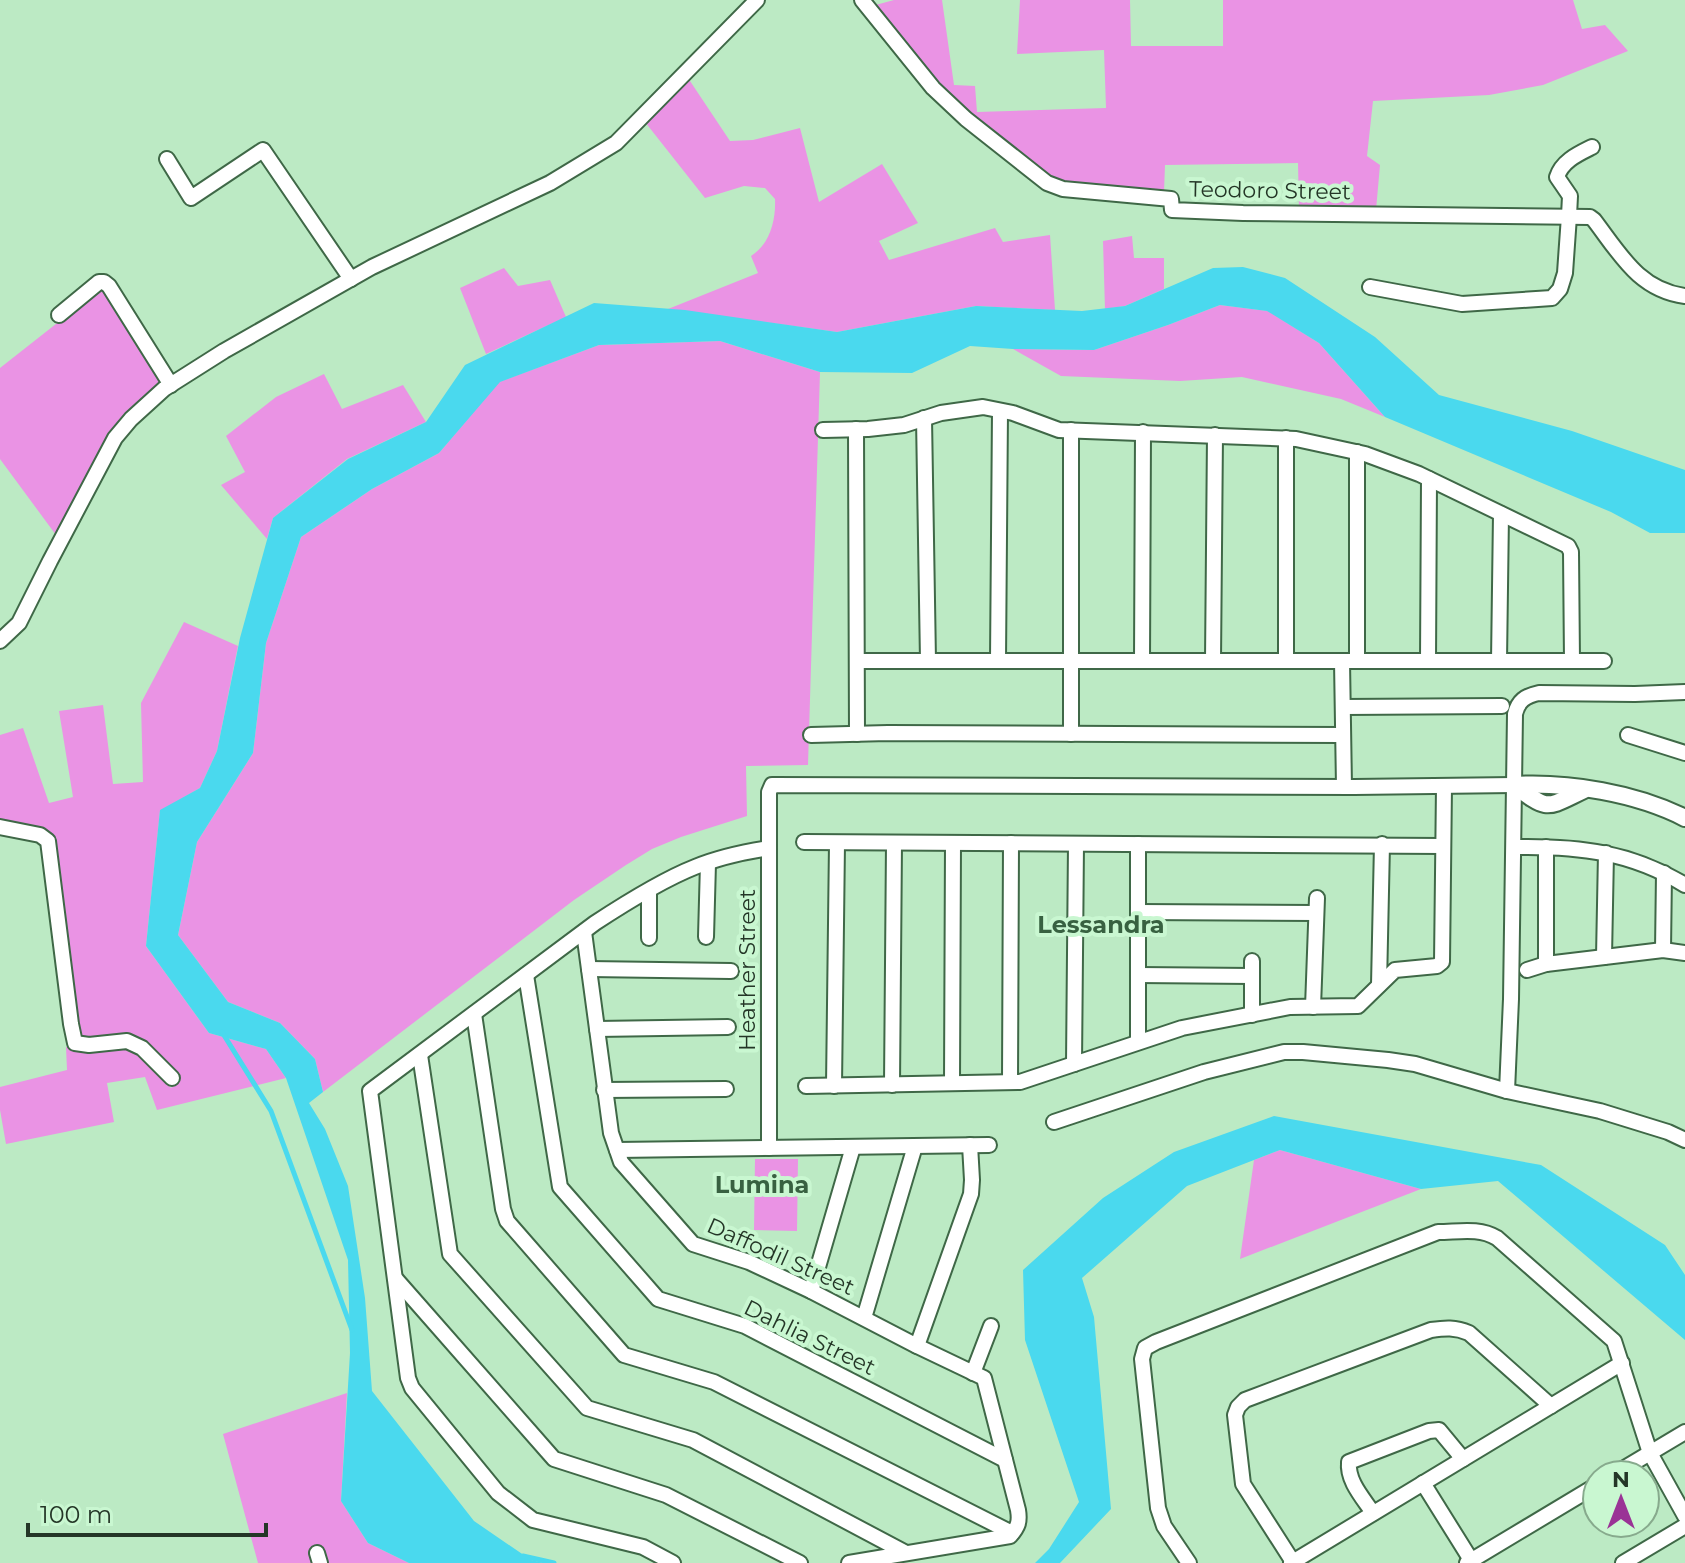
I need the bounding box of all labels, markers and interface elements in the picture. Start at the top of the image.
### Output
street label: Teodoro Street [1189,176,1351,205]
street label: Heather Street [734,889,761,1051]
district label: Lessandra [1037,910,1165,939]
district label: Lumina [715,1170,809,1199]
street label: Daffodil Street [703,1212,859,1301]
street label: Dahlia Street [740,1294,880,1381]
north arrow [1581,1459,1661,1539]
text: N [1612,1466,1630,1493]
scale bar [28,1487,266,1537]
text: 100 m [40,1500,112,1529]

